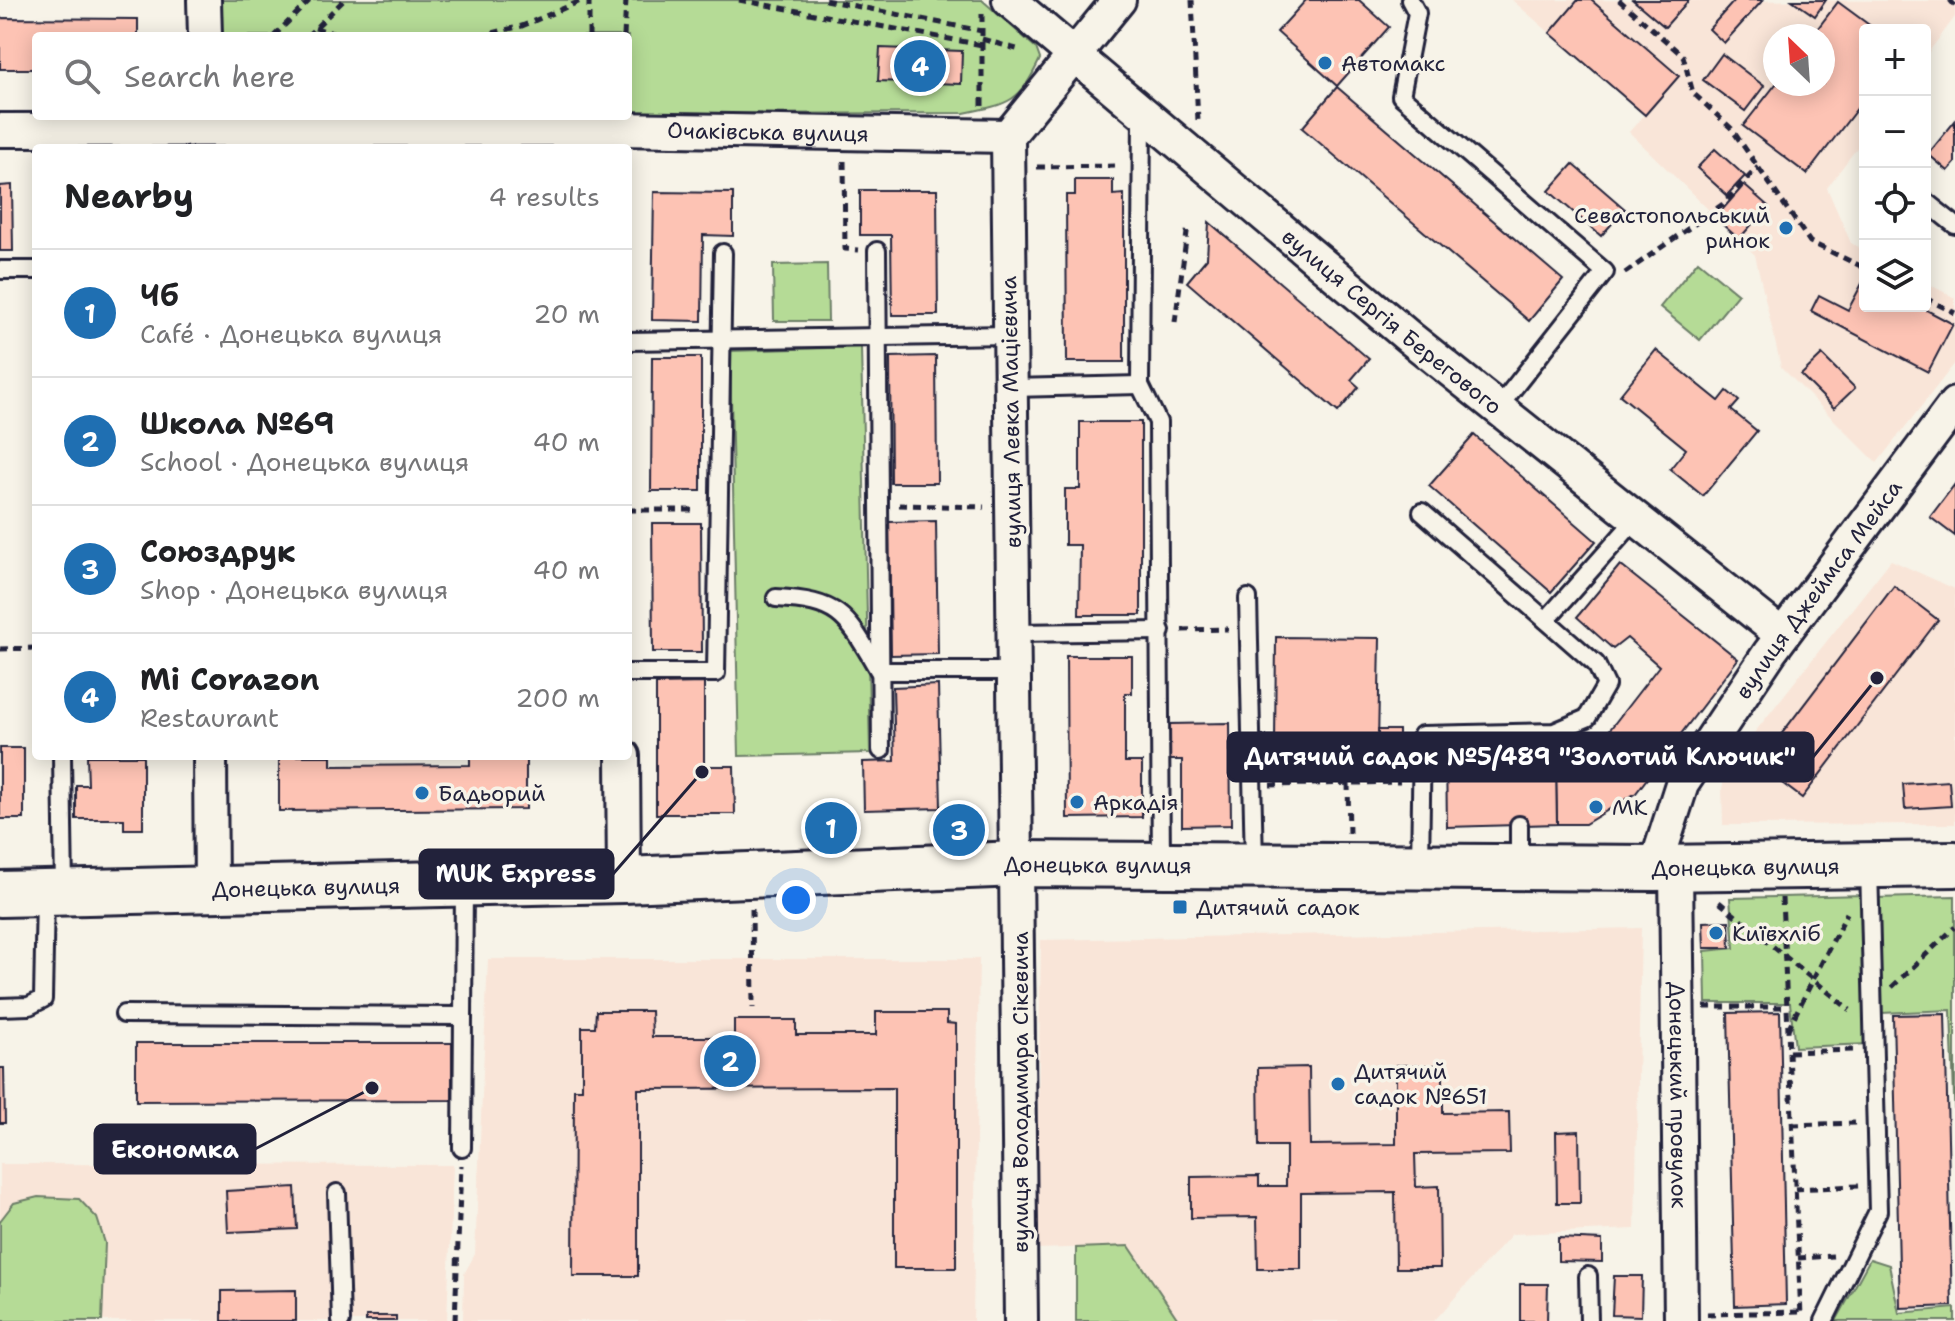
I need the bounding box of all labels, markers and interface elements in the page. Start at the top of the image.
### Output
north arrow [1763,24,1835,96]
map controls [1859,24,1931,312]
button: + [1859,24,1931,96]
search box [32,32,632,120]
pin: 4 [894,36,946,96]
place label: Автомакс [1341,49,1446,78]
icon: search [60,54,104,98]
marker: Автомакс [1316,54,1334,72]
text: Search here [124,56,295,97]
button: − [1859,96,1931,168]
street label: Очаківська вулиця [667,115,869,148]
button: locate [1859,168,1931,240]
text: Nearby [64,173,194,219]
text: 4 results [488,179,600,214]
place label: Севастопольський ринок [1574,201,1770,255]
marker: Севастопольський ринок [1777,219,1795,237]
street label: вулиця Сергія Берегового [1276,222,1508,421]
button: layers [1859,240,1931,312]
text: Чб [140,275,178,316]
street label: вулиця Левка Мацієвича [994,275,1028,548]
text: 1 [84,296,96,331]
text: 20 m [533,296,600,331]
text: Café · Донецька вулиця [140,316,442,351]
text: Школа №69 [140,403,334,444]
text: 2 [81,424,99,459]
text: 40 m [533,424,600,459]
text: School · Донецька вулиця [140,444,469,479]
street label: вулиця Джеймса Мейса [1728,473,1908,704]
text: Союздрук [140,531,296,572]
text: 3 [81,552,99,587]
text: 40 m [533,552,600,587]
text: Shop · Донецька вулиця [140,572,448,607]
text: Mi Corazon [140,659,320,700]
text: 4 [81,680,99,715]
text: 200 m [515,680,600,715]
text: Restaurant [140,700,279,735]
callout: Дитячий садок №5/489 "Золотий Ключик" [1228,733,1813,781]
text: Дитячий садок №5/489 "Золотий Ключик" [1244,741,1796,773]
place label: Бадьорий [438,779,545,808]
marker: Бадьорий [413,784,431,802]
place label: Аркадія [1093,788,1179,817]
marker: Аркадія [1068,793,1086,811]
place label: МК [1612,793,1648,822]
pin: 1 [805,798,857,858]
marker: МК [1587,798,1605,816]
pin: 3 [933,800,985,860]
street label: Донецька вулиця [1003,849,1192,880]
callout: MUK Express [420,850,613,898]
street label: Донецька вулиця [1651,851,1840,883]
text: MUK Express [436,858,596,890]
street label: Донецька вулиця [211,871,400,904]
your location [776,880,816,920]
place label: Дитячий садок [1196,893,1360,922]
marker: Дитячий садок [1171,898,1189,916]
place label: Київхліб [1732,919,1821,948]
marker: Київхліб [1707,924,1725,942]
street label: вулиця Володимира Сікевича [1006,931,1035,1253]
street label: Донецький провулок [1663,981,1694,1209]
pin: 2 [704,1031,756,1091]
place label: Дитячий садок №651 [1354,1057,1487,1111]
marker: Дитячий садок №651 [1329,1075,1347,1093]
callout: Економка [95,1125,255,1173]
text: Економка [111,1134,240,1166]

